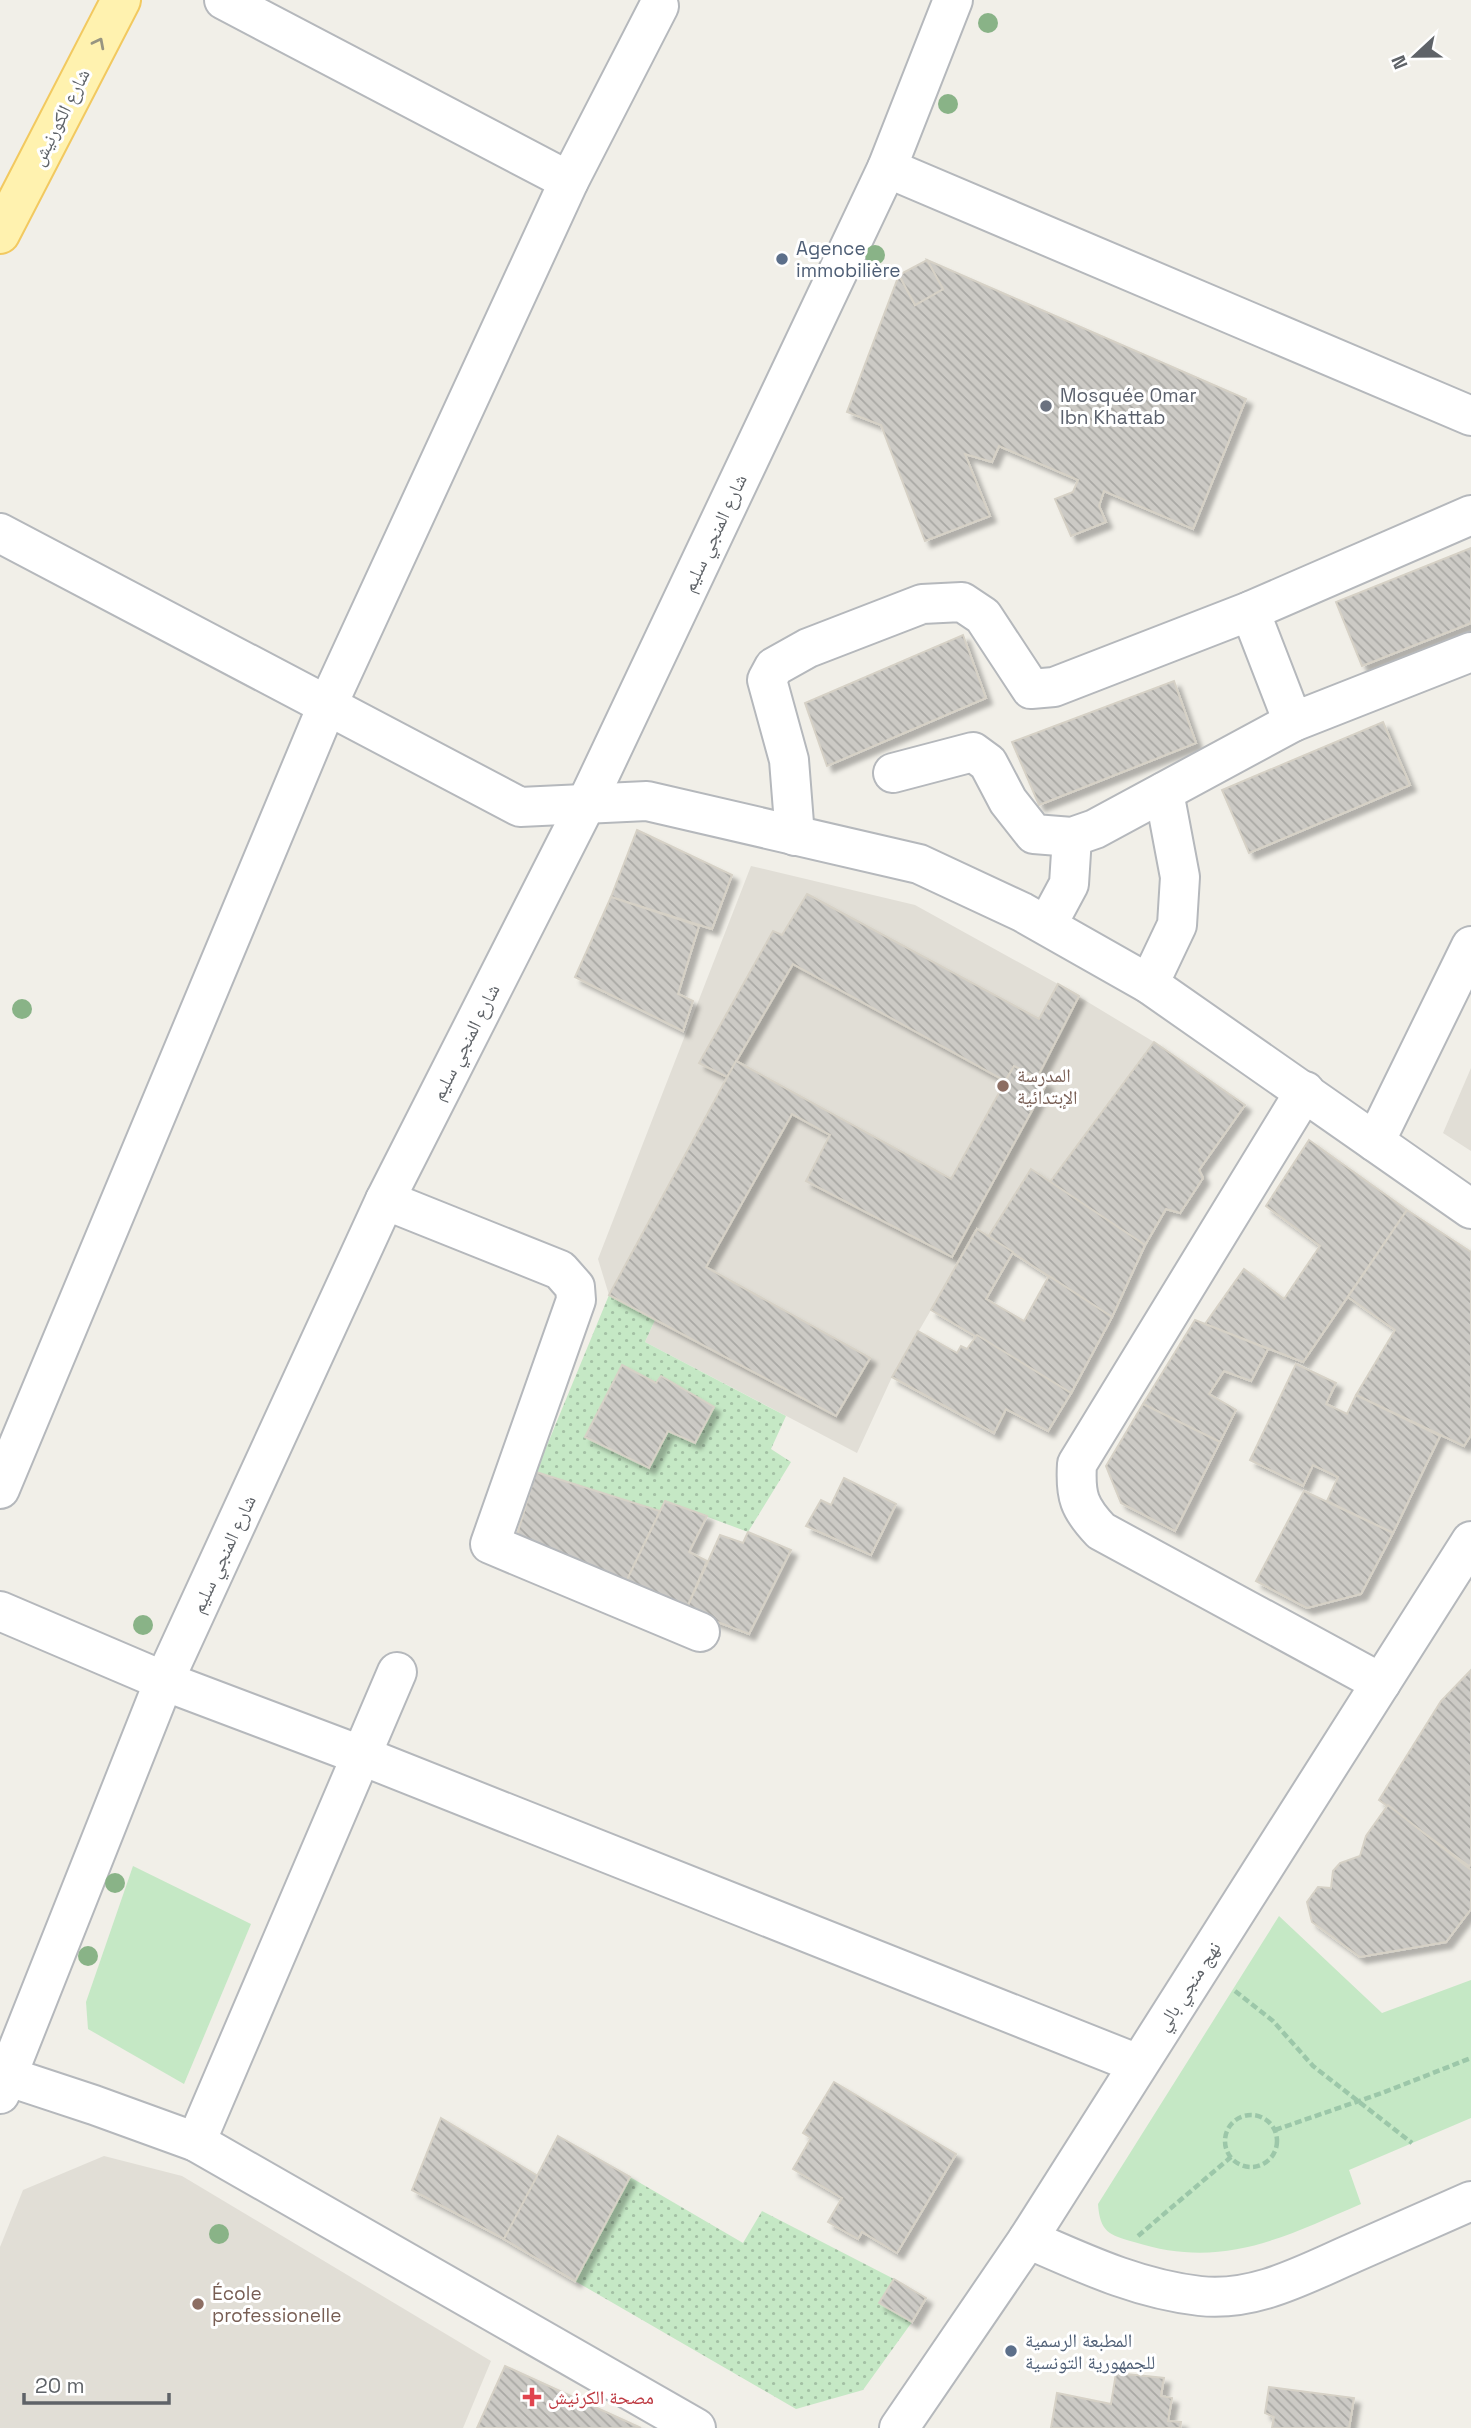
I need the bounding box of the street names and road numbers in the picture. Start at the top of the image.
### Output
street label: شارع الكورنيش [25,64,96,170]
street label: شارع المنجي سليم [676,470,755,598]
street label: شارع المنجي سليم [425,980,508,1106]
street label: شارع المنجي سليم [185,1491,264,1619]
street label: نهج منجي بالي [1150,1937,1229,2037]

